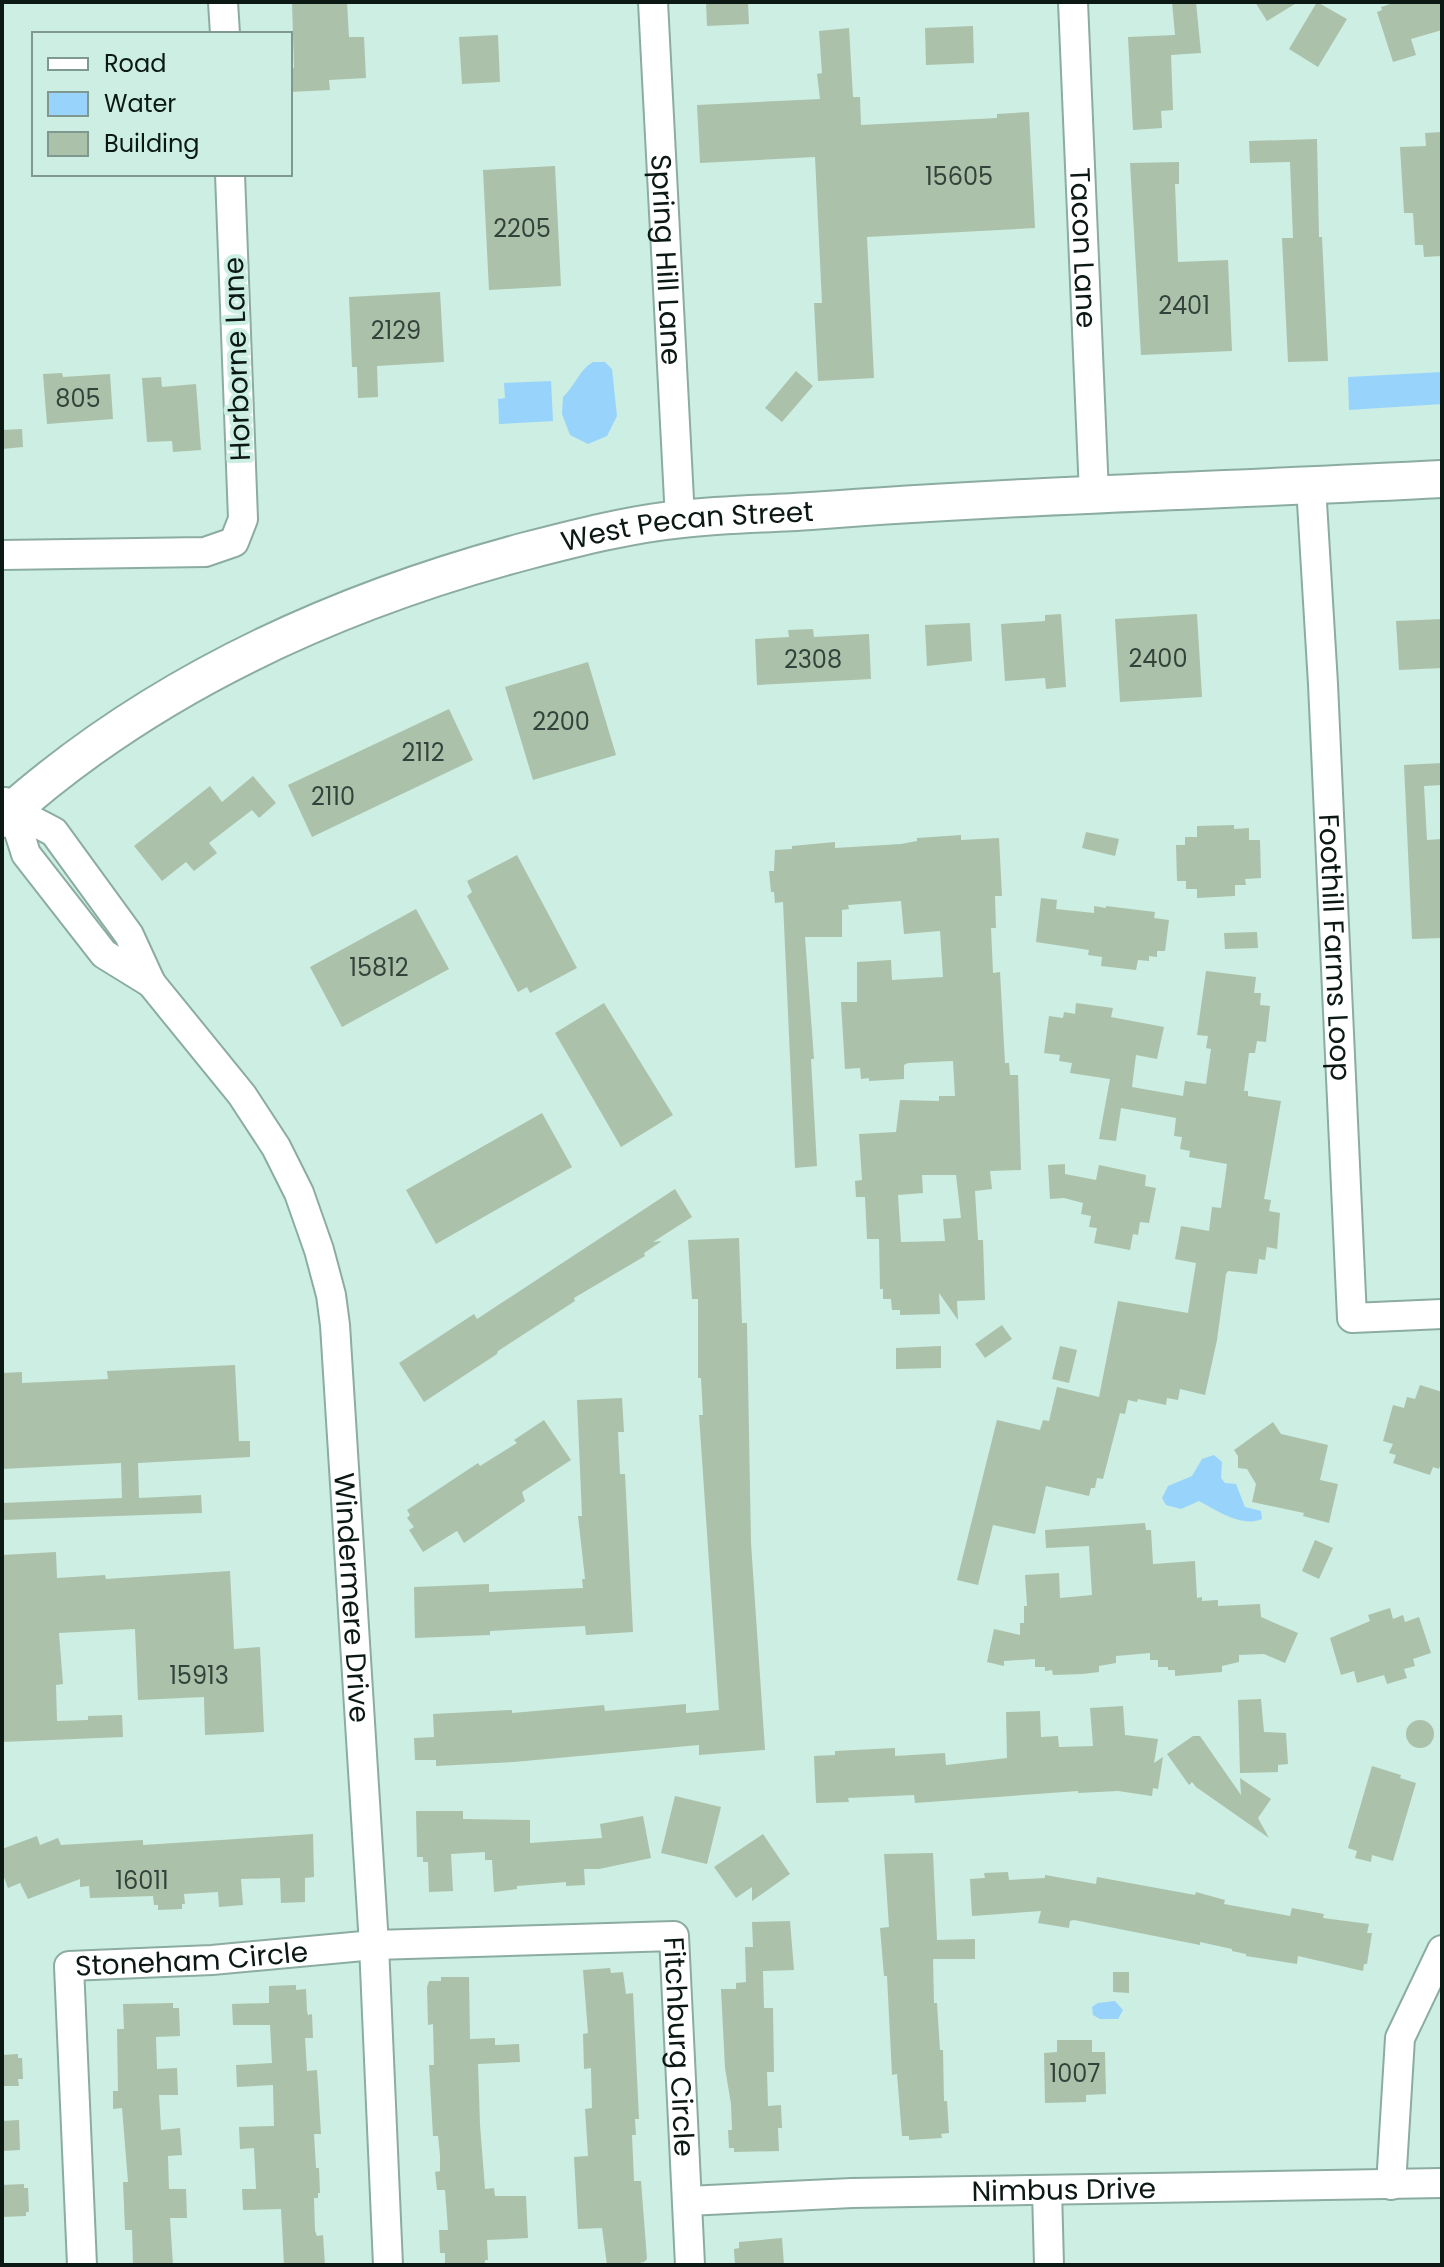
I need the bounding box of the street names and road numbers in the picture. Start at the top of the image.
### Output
street label: Spring Hill Lane [641,153,691,366]
street label: Tacon Lane [1061,167,1106,329]
street label: Horborne Lane [214,256,260,462]
street label: West Pecan Street [557,491,815,561]
street label: Foothill Farms Loop [1309,813,1361,1082]
street label: Windermere Drive [325,1471,379,1724]
street label: Stoneham Circle [74,1932,310,1985]
street label: Fitchburg Circle [655,1936,704,2158]
street label: Nimbus Drive [971,2168,1156,2210]

